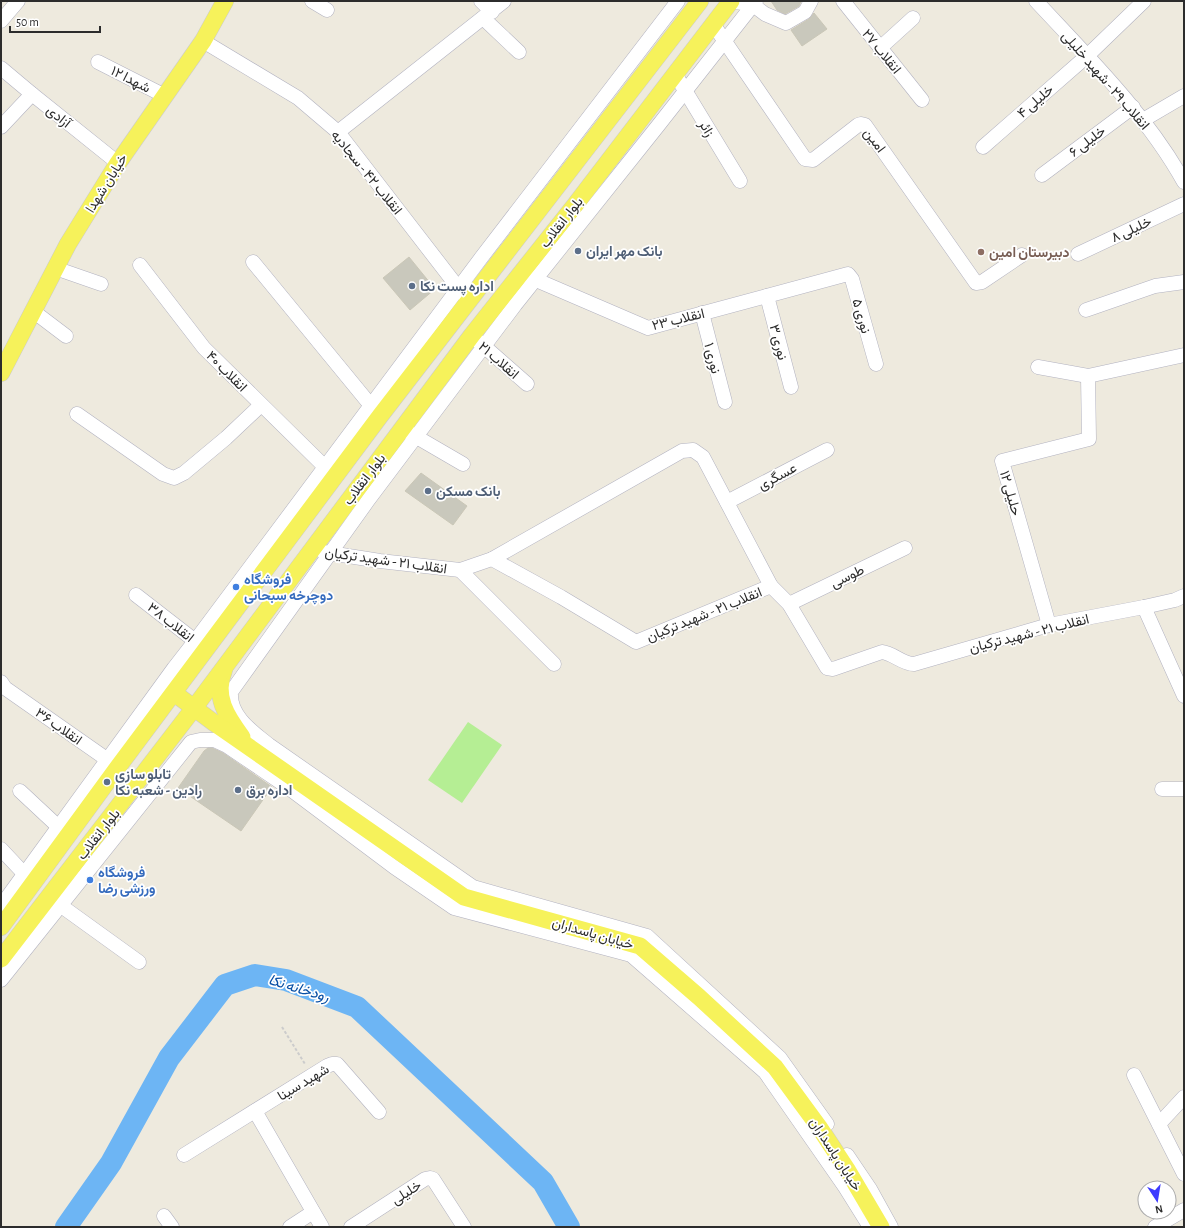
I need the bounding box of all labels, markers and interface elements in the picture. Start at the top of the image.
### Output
scale bar [10,8,100,34]
text: 50 m [16,16,39,28]
street label: انقلاب ۲۷ [858,27,903,77]
street label: انقلاب ۲۹ - شهید خلیلی [1058,29,1152,133]
street label: شهدا ۱۲ [108,64,153,97]
street label: خلیلی ۴ [1015,82,1057,122]
street label: آزادی [43,102,75,133]
street label: زائر [694,117,717,140]
street label: خلیلی ۶ [1067,124,1109,161]
street label: امین [860,126,888,156]
street label: انقلاب ۴۲ - سجادیه [327,128,404,218]
street label: خیابان شهدا [83,152,131,216]
street label: بلوار انقلاب [538,195,587,251]
street label: خلیلی ۸ [1109,214,1154,246]
place label: بانک مهر ایران [586,245,662,260]
marker: بانک مهر ایران [573,246,583,256]
place label: دبیرستان امین [989,246,1070,261]
marker: دبیرستان امین [976,247,986,257]
place label: اداره پست نکا [420,280,494,296]
marker: اداره پست نکا [407,281,417,291]
street label: نوری ۵ [848,297,873,336]
street label: انقلاب ۲۳ [650,307,706,334]
street label: نوری ۳ [766,323,790,362]
street label: انقلاب ۲۱ [475,340,521,383]
street label: نوری ۱ [700,341,723,375]
street label: انقلاب ۴۰ [203,349,249,395]
street label: بلوار انقلاب [341,451,389,508]
street label: عسگری [755,460,800,494]
street label: حلیلی ۱۲ [996,469,1023,518]
place label: بانک مسکن [436,485,501,500]
marker: بانک مسکن [423,486,433,496]
street label: انقلاب ۲۱ - شهید ترکیان [324,545,448,577]
street label: طوسی [828,563,867,592]
place label: فروشگاه دوچرخه سبحانی [244,572,333,605]
marker: فروشگاه دوچرخه سبحانی [231,582,241,592]
street label: انقلاب ۲۱ - شهید ترکیان [645,585,764,645]
street label: انقلاب ۳۸ [144,600,196,646]
street label: انقلاب ۲۱ - شهید ترکیان [968,612,1091,657]
street label: انقلاب ۳۶ [32,706,84,749]
place label: تابلو سازی رادین - شعبه نکا [115,768,202,799]
marker: تابلو سازی رادین - شعبه نکا [102,777,112,787]
place label: اداره برق [246,784,293,799]
marker: اداره برق [233,785,243,795]
street label: بلوار انقلاب [75,807,124,863]
place label: فروشگاه ورزشی رضا [98,865,156,897]
marker: فروشگاه ورزشی رضا [85,875,95,885]
street label: خیابان پاسداران [550,916,635,954]
water label: رودخانه نکا [266,972,331,1006]
street label: شهید سینا [275,1062,332,1104]
street label: خیابان پاسداران [805,1116,864,1195]
street label: خلیلی [389,1178,425,1208]
north arrow [1137,1180,1177,1220]
text: N [1154,1203,1164,1215]

